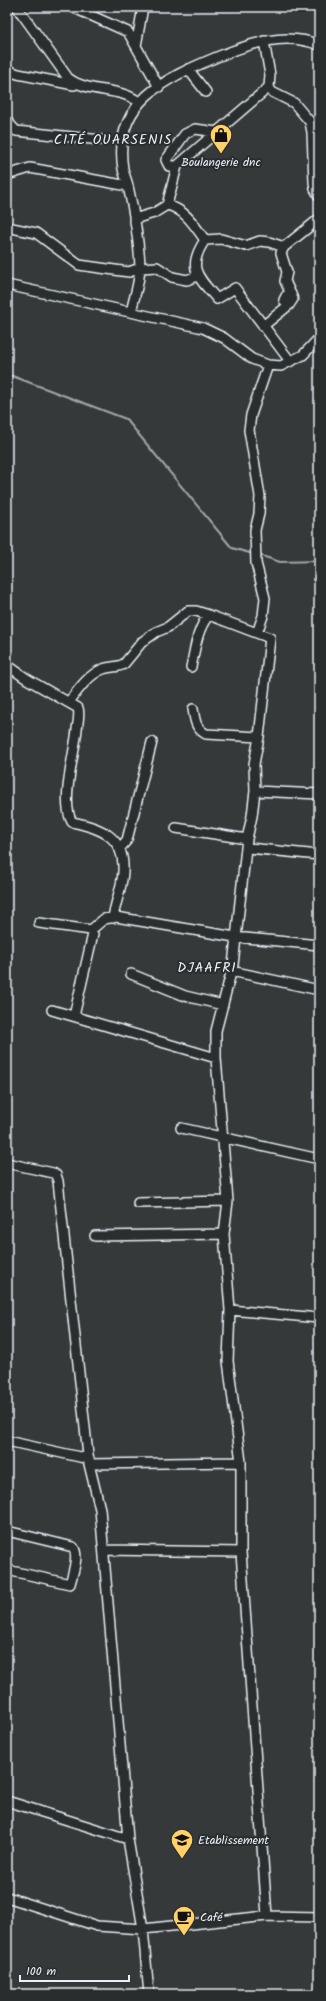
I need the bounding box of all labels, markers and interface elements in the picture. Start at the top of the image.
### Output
shop icon: Boulangerie dnc [208,122,234,155]
district label: CITÉ OUARSENIS [54,129,172,151]
place label: Boulangerie dnc [181,153,261,172]
district label: DJAAFRI [177,957,237,979]
school or university icon: Etablissement [169,1827,195,1860]
place label: Etablissement [198,1831,269,1850]
cafe icon: Café [171,1904,197,1937]
place label: Café [200,1908,223,1927]
scale bar [20,1957,129,1983]
text: 100 m [26,1962,57,1981]

